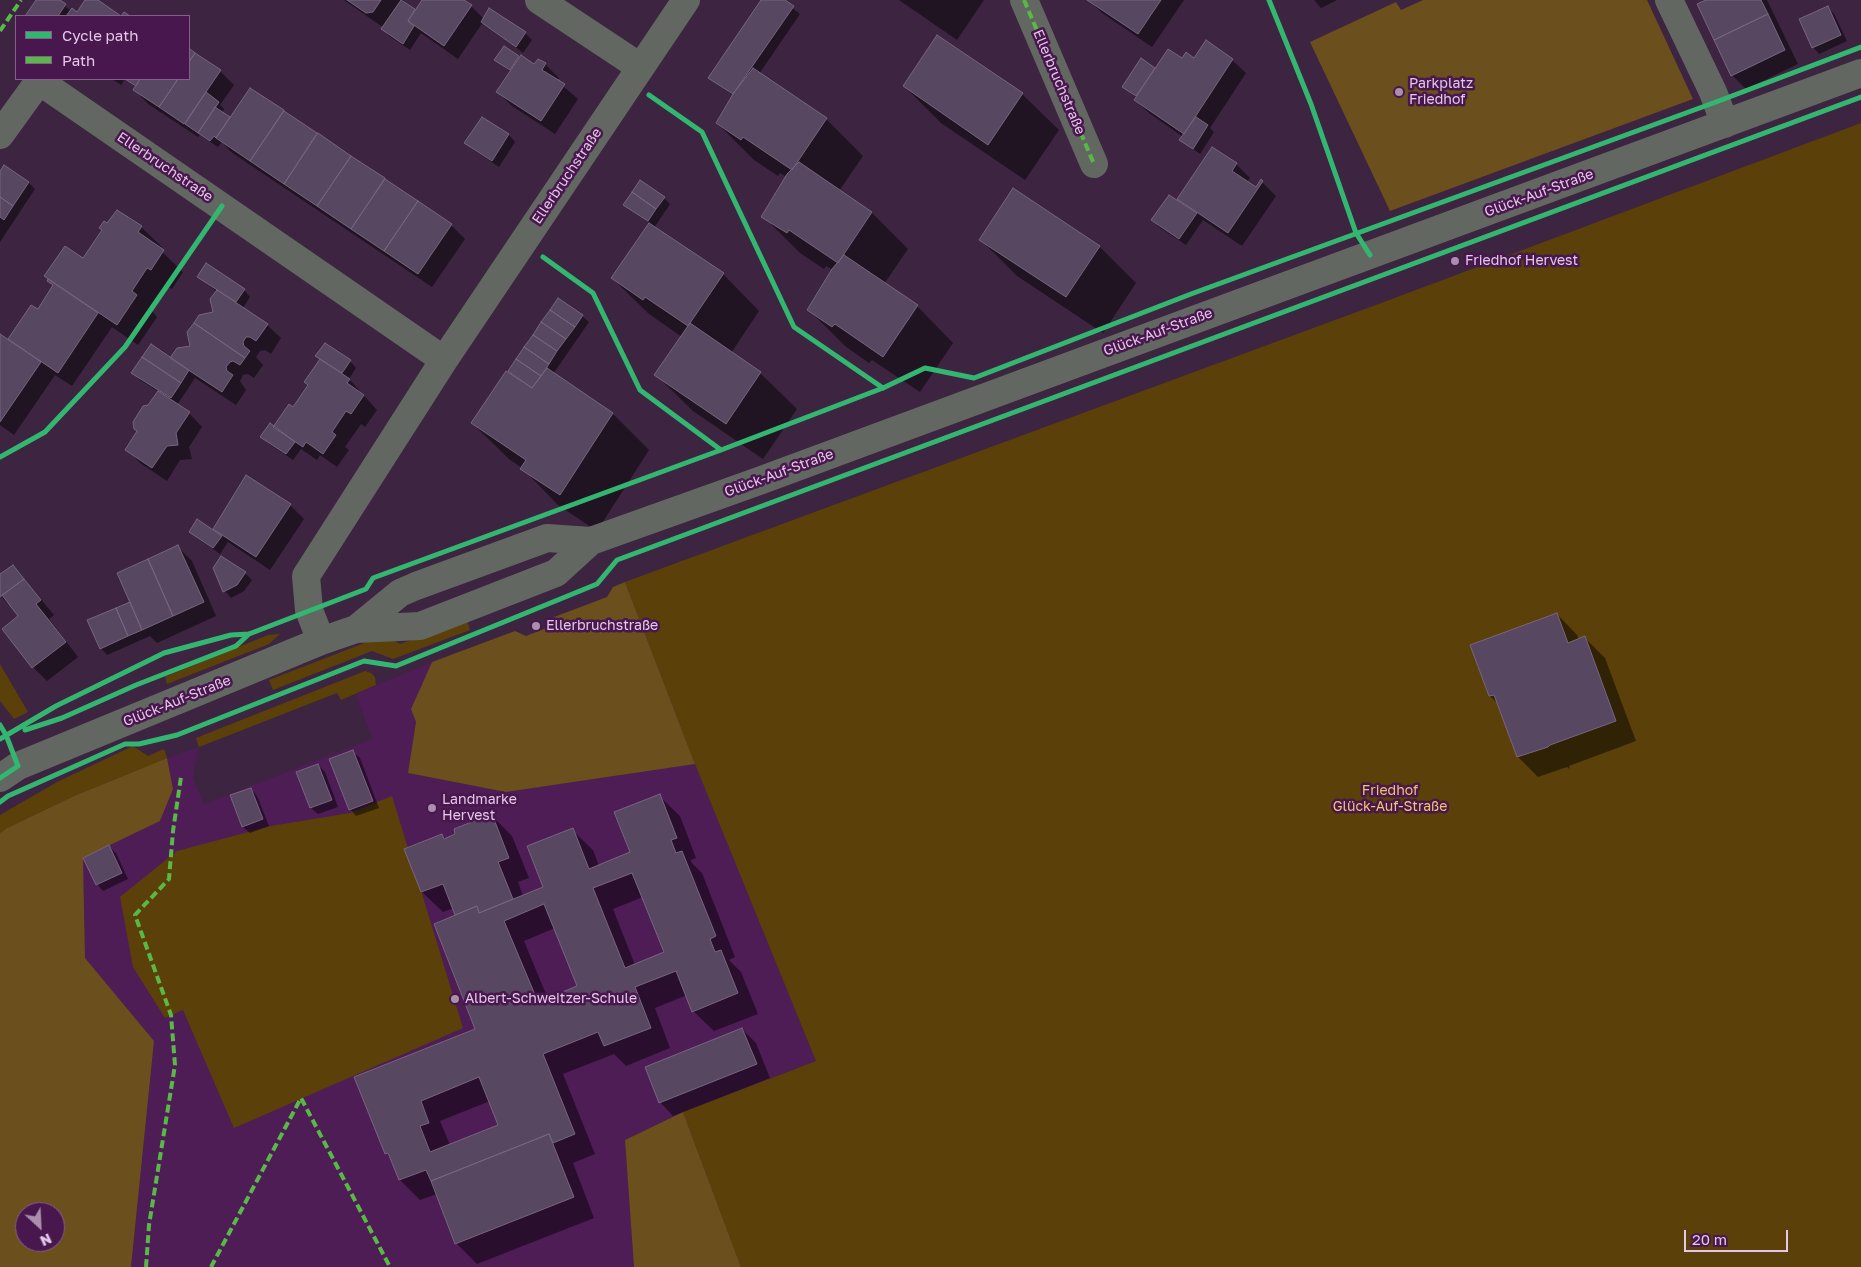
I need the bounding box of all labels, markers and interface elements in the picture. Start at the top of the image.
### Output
legend [15,15,190,80]
text: Cycle path [62,26,138,44]
street label: Ellerbruchstraße [1029,27,1089,137]
text: Path [62,51,95,69]
place label: Parkplatz Friedhof [1409,76,1473,108]
marker: Parkplatz Friedhof [1393,86,1405,98]
street label: Ellerbruchstraße [529,125,605,227]
street label: Ellerbruchstraße [114,129,216,205]
street label: Glück-Auf-Straße [1482,165,1596,221]
place label: Friedhof Hervest [1465,253,1578,269]
marker: Friedhof Hervest [1449,255,1461,267]
street label: Glück-Auf-Straße [1101,304,1215,360]
street label: Glück-Auf-Straße [722,445,836,501]
place label: Ellerbruchstraße [546,618,658,634]
marker: Ellerbruchstraße [530,620,542,632]
street label: Glück-Auf-Straße [121,672,233,730]
park label: Friedhof Glück-Auf-Straße [1333,783,1447,816]
place label: Landmarke Hervest [442,792,517,824]
marker: Landmarke Hervest [426,802,438,814]
place label: Albert-Schweitzer-Schule [465,991,637,1007]
marker: Albert-Schweitzer-Schule [449,993,461,1005]
north arrow [15,1202,65,1252]
scale bar [1686,1220,1790,1252]
text: N [38,1230,55,1250]
text: 20 m [1692,1230,1727,1248]

